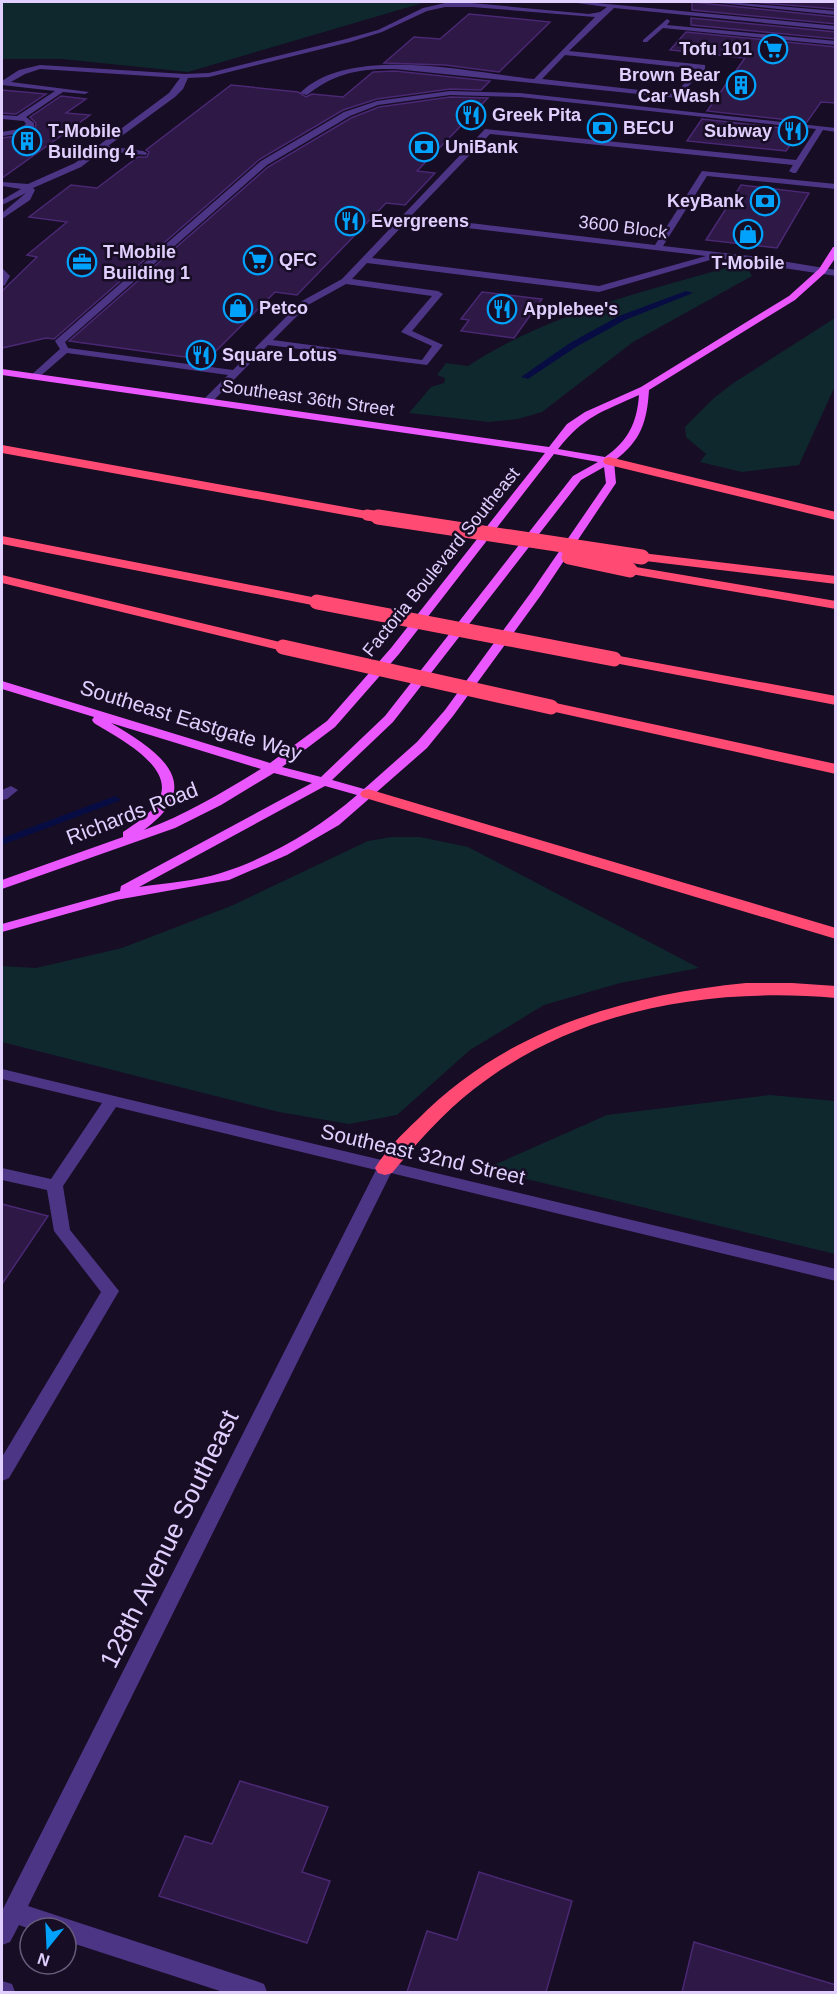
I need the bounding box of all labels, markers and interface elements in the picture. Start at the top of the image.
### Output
supermarket icon: Tofu 101 [757,33,789,65]
place label: Tofu 101 [679,39,752,59]
place label: Brown Bear Car Wash [619,65,720,106]
building icon: Brown Bear Car Wash [725,69,757,101]
restaurant icon: Greek Pita [455,99,487,131]
place label: Greek Pita [492,105,582,125]
bank icon: BECU [586,112,618,144]
restaurant icon: Subway [777,115,809,147]
place label: BECU [623,118,674,138]
place label: T-Mobile Building 4 [48,121,135,162]
place label: Subway [704,121,772,141]
building icon: T-Mobile Building 4 [11,125,43,157]
bank icon: UniBank [408,131,440,163]
place label: UniBank [445,137,519,157]
bank icon: KeyBank [749,185,781,217]
place label: KeyBank [667,191,745,211]
restaurant icon: Evergreens [334,205,366,237]
place label: Evergreens [371,211,469,231]
street label: 3600 Block [578,212,669,242]
shop icon: T-Mobile [732,218,764,250]
place label: T-Mobile Building 1 [103,242,190,283]
supermarket icon: QFC [242,244,274,276]
office icon: T-Mobile Building 1 [66,246,98,278]
place label: QFC [279,250,317,270]
place label: T-Mobile [712,253,785,273]
shop icon: Petco [222,292,254,324]
restaurant icon: Applebee's [486,293,518,325]
place label: Petco [259,298,308,318]
place label: Applebee's [523,299,618,319]
restaurant icon: Square Lotus [185,339,217,371]
place label: Square Lotus [222,345,337,365]
street label: Southeast 36th Street [220,376,396,420]
street label: Factoria Boulevard Southeast [359,464,523,660]
street label: Southeast Eastgate Way [77,675,305,765]
street label: Richards Road [63,777,201,849]
street label: Southeast 32nd Street [319,1119,528,1189]
street label: 128th Avenue Southeast [94,1405,245,1673]
north arrow [18,1916,78,1976]
text: N [35,1950,52,1970]

